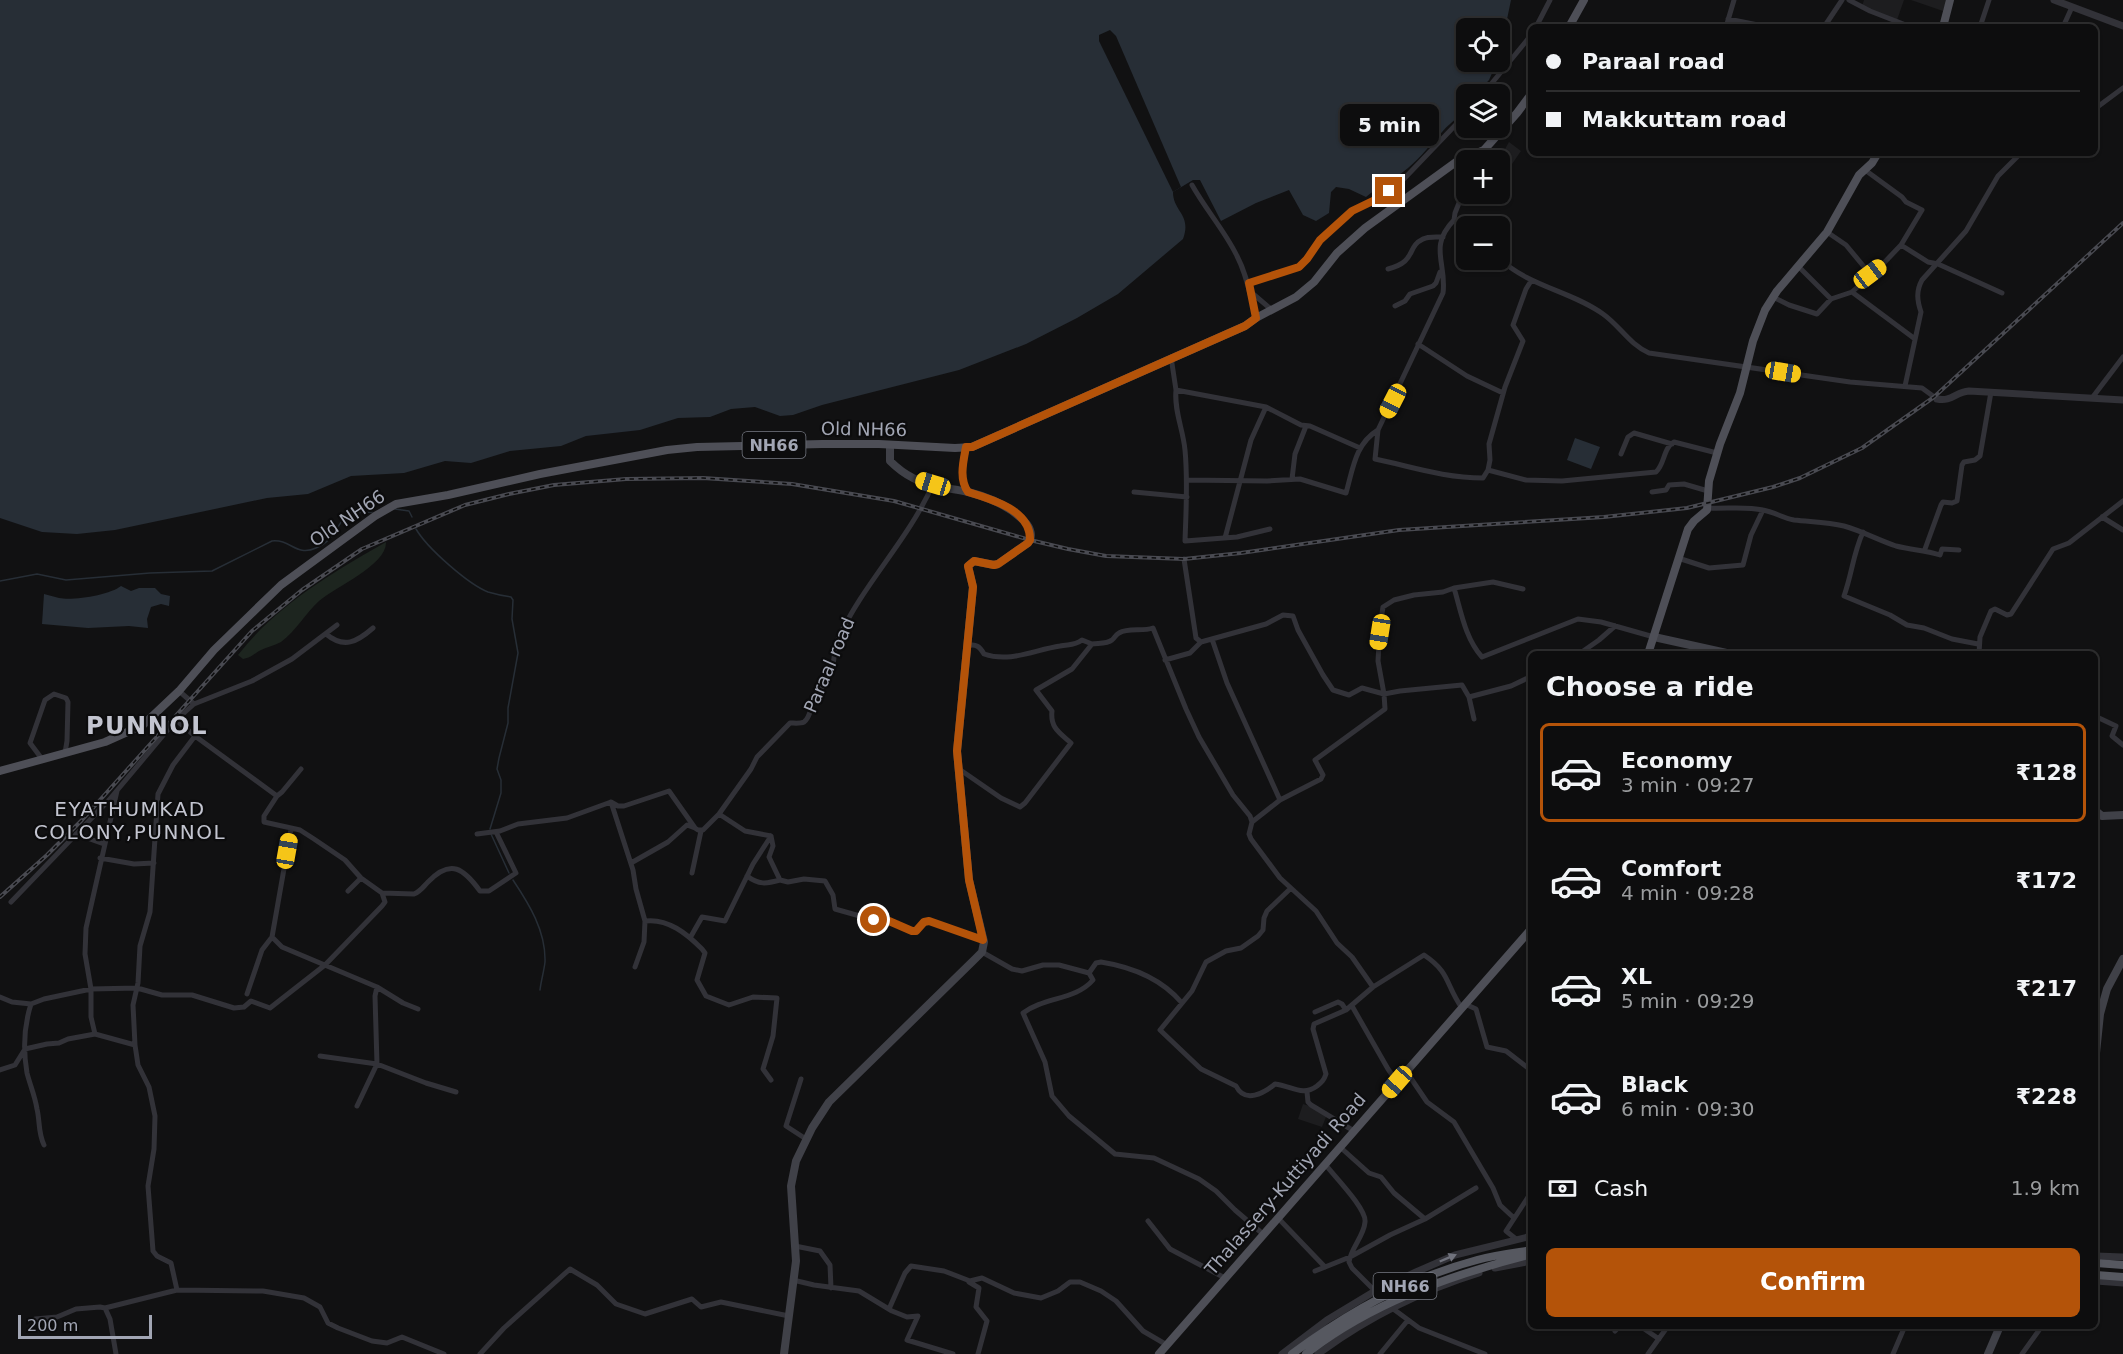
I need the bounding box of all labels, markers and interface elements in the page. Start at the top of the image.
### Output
map controls [1456,18,1510,270]
button: locate [1456,18,1510,72]
text: Paraal road [1582,49,1725,74]
button: layers [1456,84,1510,138]
callout: 5 min [1340,104,1438,146]
text: Makkuttam road [1582,107,1787,132]
text: 5 min [1358,113,1421,137]
button: + [1456,150,1510,204]
route end [1375,177,1402,204]
button: − [1456,216,1510,270]
car [1850,256,1890,292]
car [1764,360,1802,384]
car [1377,381,1409,421]
street label: Old NH66 [821,418,907,440]
road number: NH66 [742,432,806,458]
car [913,470,953,498]
street label: Old NH66 [305,485,389,551]
car [1368,613,1392,651]
street label: Paraal road [799,614,859,716]
text: Choose a ride [1546,671,1754,702]
district label: PUNNOL [86,712,208,740]
icon: car [1549,746,1603,800]
text: Economy [1621,748,1732,773]
text: ₹128 [2016,760,2077,785]
text: 3 min · 09:27 [1621,773,1755,797]
district label: EYATHUMKAD COLONY,PUNNOL [34,797,226,844]
car [275,832,299,870]
icon: car [1549,854,1603,908]
text: Comfort [1621,856,1721,881]
text: ₹172 [2016,868,2077,893]
text: 4 min · 09:28 [1621,881,1755,905]
route start [860,906,887,933]
icon: car [1549,962,1603,1016]
text: XL [1621,964,1652,989]
text: ₹217 [2016,976,2077,1001]
text: 5 min · 09:29 [1621,989,1755,1013]
car [1378,1063,1416,1101]
icon: car [1549,1070,1603,1124]
text: Black [1621,1072,1688,1097]
text: ₹228 [2016,1084,2077,1109]
street label: Thalassery-Kuttiyadi Road [1200,1089,1370,1280]
text: 6 min · 09:30 [1621,1097,1755,1121]
icon: cash [1546,1172,1579,1205]
text: Cash [1594,1176,1648,1201]
text: 1.9 km [2011,1176,2080,1200]
button: Confirm [1546,1248,2080,1317]
one-way arrow [1439,1253,1457,1263]
road number: NH66 [1374,1273,1436,1299]
scale bar [18,1312,152,1340]
text: 200 m [27,1316,78,1335]

